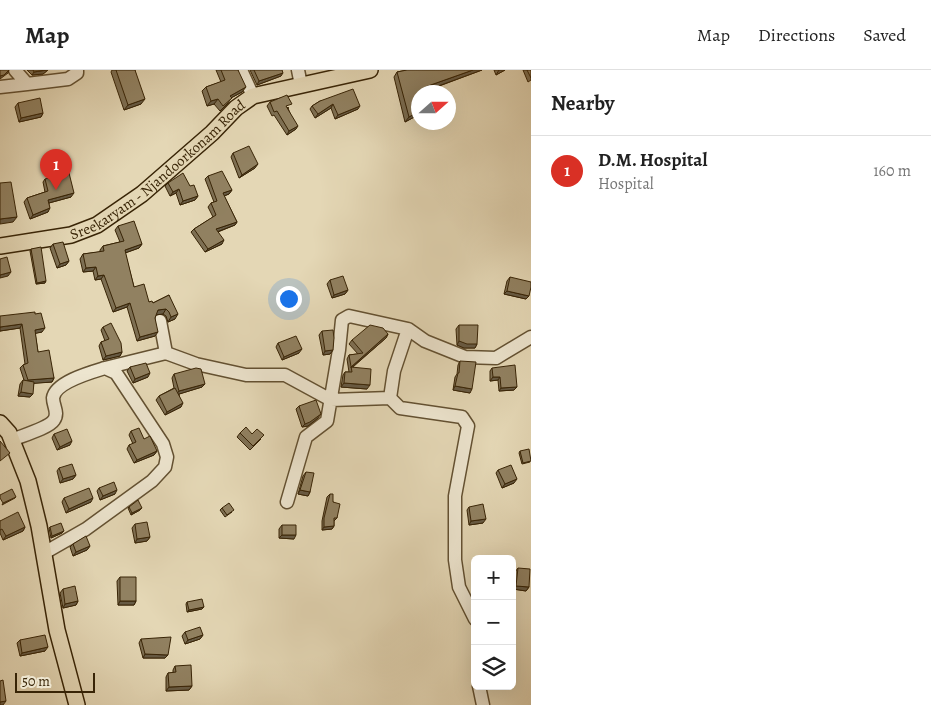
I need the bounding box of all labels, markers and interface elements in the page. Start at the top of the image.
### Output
text: Map [25,19,69,51]
text: Map [697,23,730,47]
text: Directions [758,23,835,47]
text: Saved [863,23,906,47]
north arrow [411,85,456,130]
text: Nearby [551,89,614,117]
street label: Sreekaryam - Njandoorkonam Road [67,94,250,244]
text: D.M. Hospital [598,147,707,173]
pin: 1 [40,149,72,190]
text: 1 [564,160,570,182]
text: 160 m [873,160,911,182]
text: Hospital [598,173,654,195]
your location [276,286,302,312]
map controls [471,555,516,690]
button: + [471,555,516,600]
button: − [471,600,516,645]
button: layers [471,645,516,690]
scale bar [15,670,95,693]
text: 50 m [22,672,50,691]

